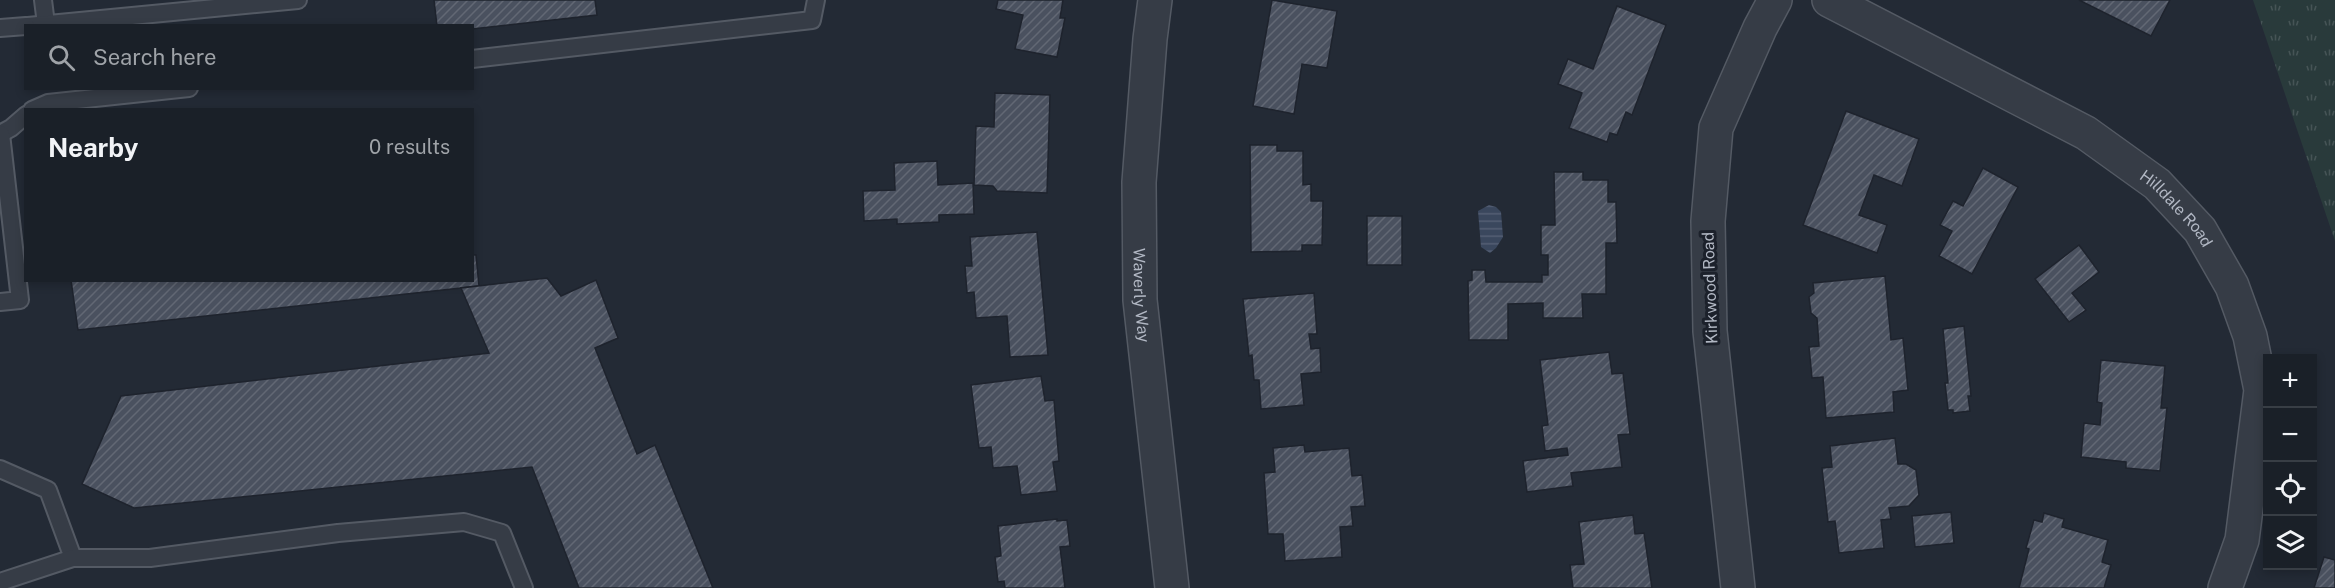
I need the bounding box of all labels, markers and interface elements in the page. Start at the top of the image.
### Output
search box [24,24,474,90]
icon: search [45,41,78,74]
text: Search here [93,44,217,70]
text: Nearby [48,132,138,163]
text: 0 results [369,135,450,159]
street label: Hilldale Road [2137,166,2217,250]
street label: Kirkwood Road [1699,232,1721,344]
street label: Waverly Way [1130,248,1154,344]
map controls [2263,354,2317,570]
button: + [2263,354,2317,408]
button: − [2263,408,2317,462]
button: locate [2263,462,2317,516]
button: layers [2263,516,2317,570]

